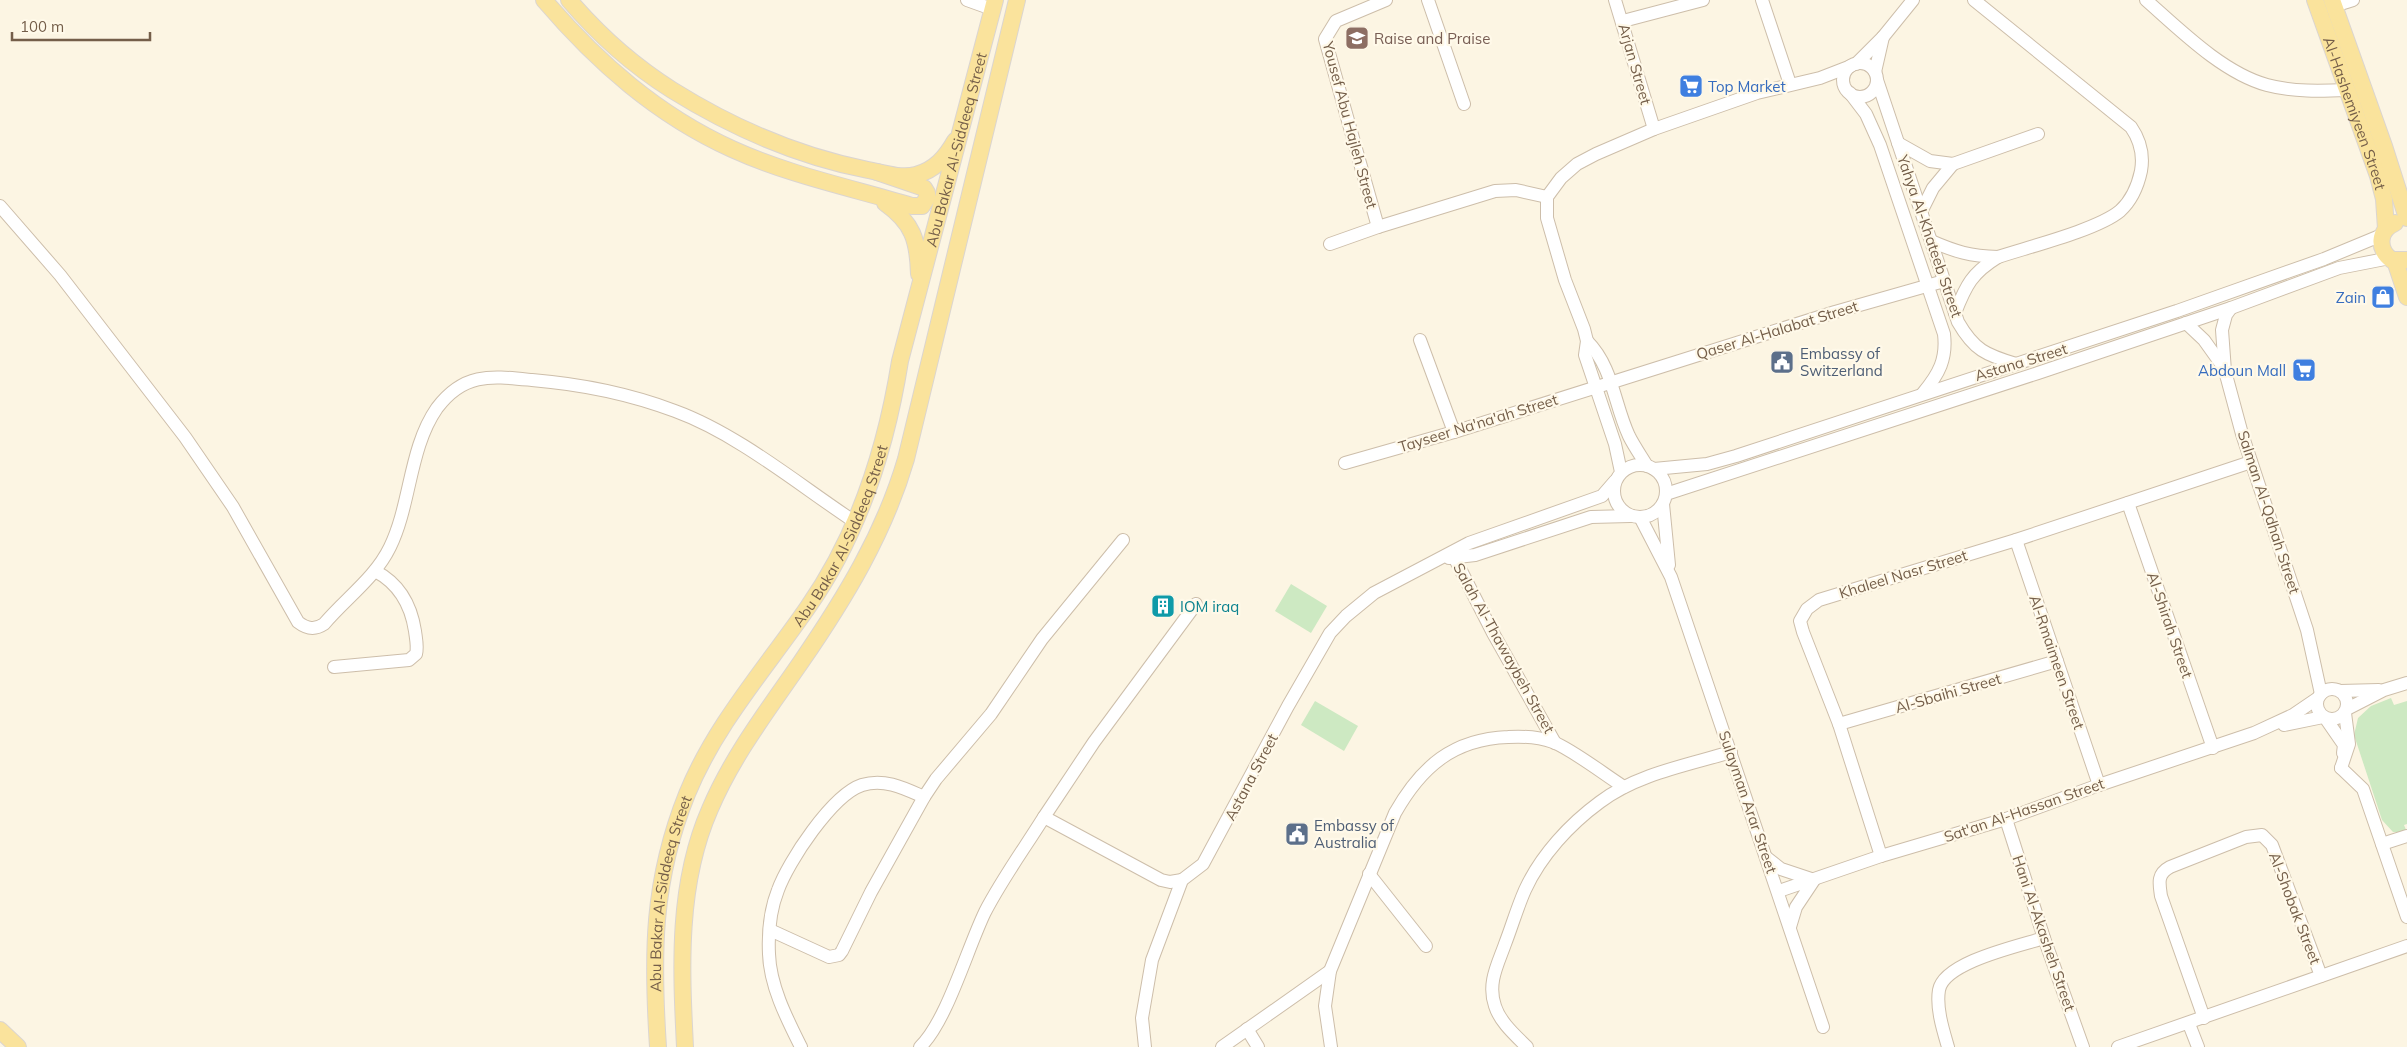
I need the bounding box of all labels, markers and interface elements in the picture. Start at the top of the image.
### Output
scale bar [12,10,150,42]
text: 100 m [20,17,64,36]
street label: Arjan Street [1614,21,1656,107]
school or university icon: Raise and Praise [1344,25,1370,51]
place label: Raise and Praise [1374,29,1490,48]
street label: Al-Hashemiyeen Street [2319,34,2391,192]
street label: Yousef Abu Hajleh Street [1318,38,1381,211]
street label: Abu Bakar Al-Siddeeq Street [921,50,990,249]
supermarket icon: Top Market [1678,73,1704,99]
place label: Top Market [1708,77,1786,96]
street label: Yahya Al-Khateeb Street [1893,151,1967,320]
shop icon: Zain [2370,284,2396,310]
place label: Zain [2336,288,2366,307]
street label: Qaser Al-Halabat Street [1694,296,1860,364]
street label: Astana Street [1972,339,2070,385]
place label: Embassy of Switzerland [1800,344,1883,380]
public building icon: Embassy of Switzerland [1769,349,1795,375]
supermarket icon: Abdoun Mall [2291,357,2317,383]
place label: Abdoun Mall [2198,361,2286,380]
street label: Tayseer Na'na'ah Street [1396,390,1560,456]
street label: Salman Al-Qdhah Street [2234,428,2304,596]
street label: Abu Bakar Al-Siddeeq Street [788,443,891,630]
street label: Khaleel Nasr Street [1837,545,1969,603]
street label: Salah Al-Thawaybeh Street [1449,559,1559,737]
street label: Al-Shirah Street [2143,569,2197,681]
street label: Al-Rmaimeen Street [2025,592,2089,732]
building icon: IOM iraq [1150,593,1176,619]
place label: IOM iraq [1180,597,1239,616]
street label: Al-Sbaihi Street [1893,669,2003,717]
street label: Sulayman Arar Street [1715,728,1781,876]
street label: Astana Street [1220,730,1282,824]
street label: Sat'an Al-Hassan Street [1941,774,2107,846]
street label: Abu Bakar Al-Siddeeq Street [645,792,695,992]
place label: Embassy of Australia [1314,816,1395,852]
public building icon: Embassy of Australia [1284,821,1310,847]
street label: Al-Shobak Street [2265,849,2325,967]
street label: Hani Al-Akasheh Street [2008,852,2080,1014]

